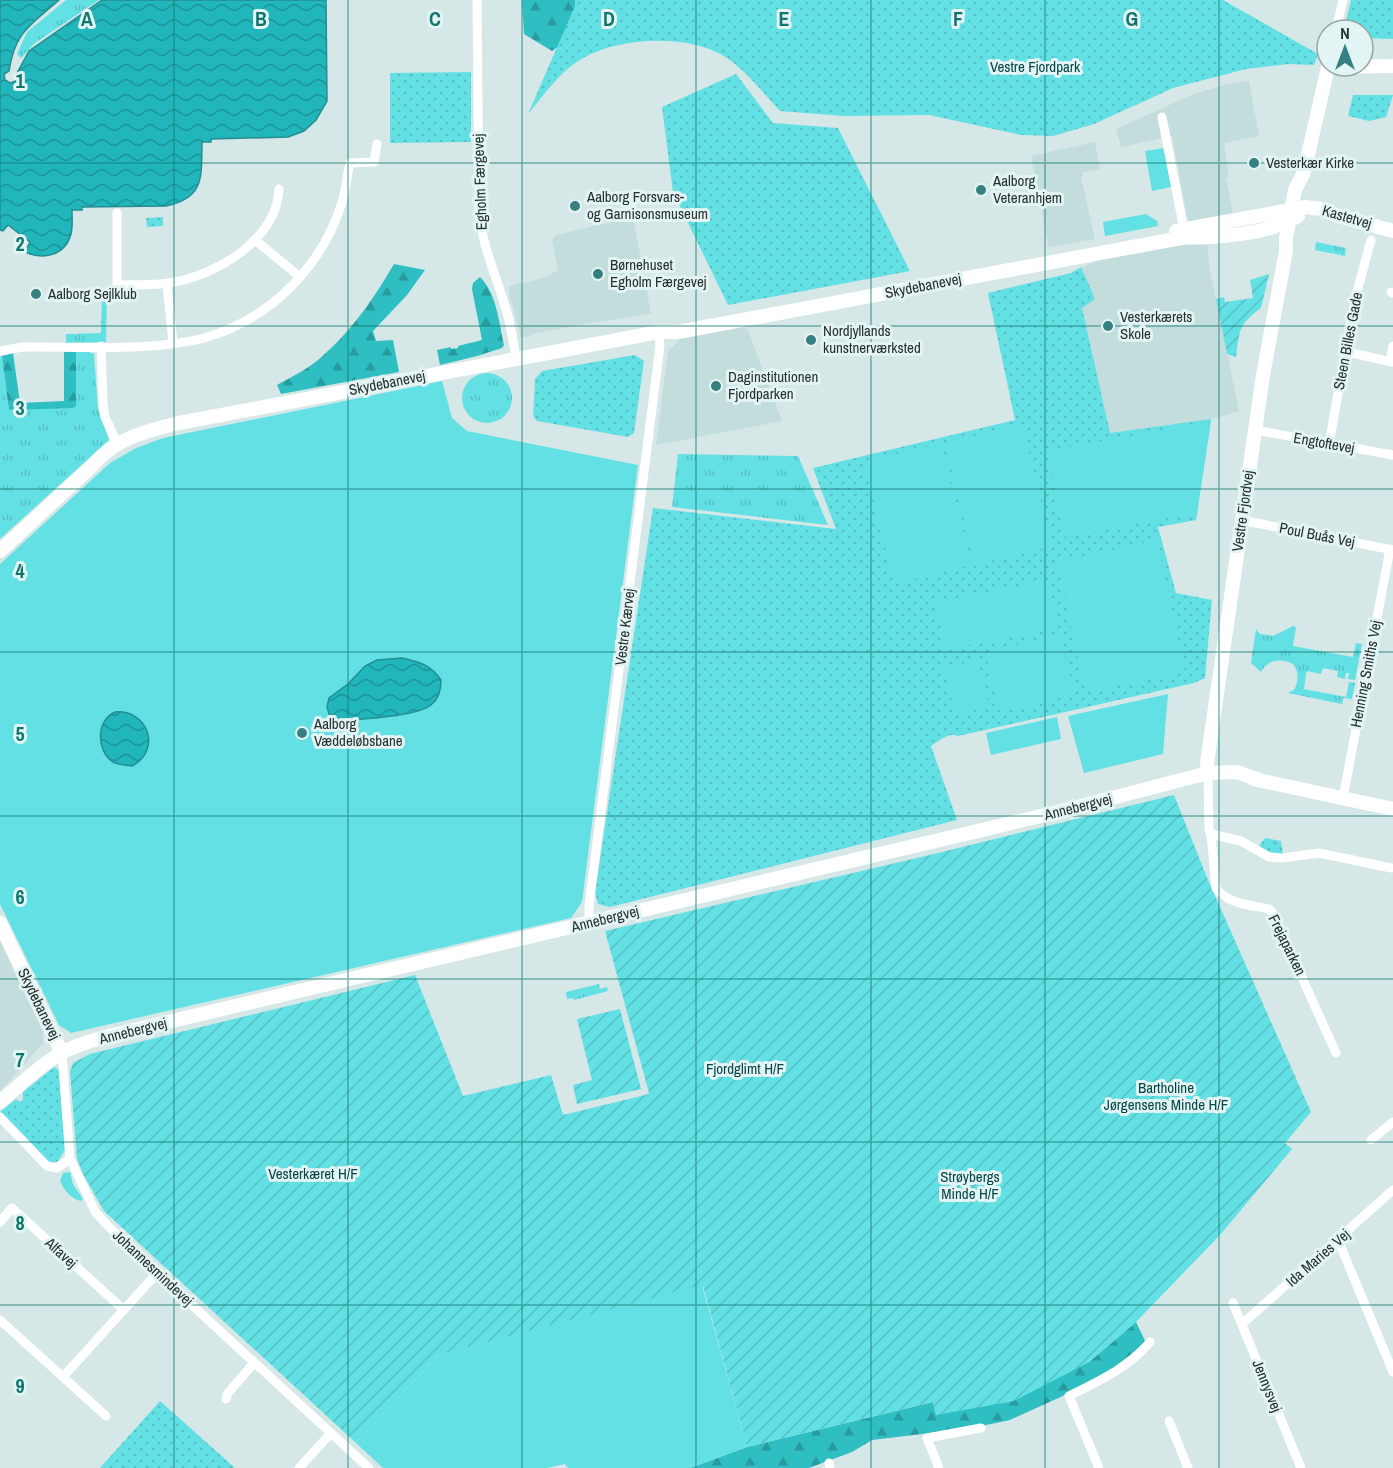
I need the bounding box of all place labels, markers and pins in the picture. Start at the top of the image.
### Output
place label: Vesterkær Kirke [1266,152,1354,173]
marker: Vesterkær Kirke [1247,156,1261,170]
place label: Aalborg Veteranhjem [992,170,1062,208]
marker: Aalborg Veteranhjem [974,183,988,197]
place label: Aalborg Forsvars- og Garnisonsmuseum [586,186,708,224]
marker: Aalborg Forsvars- og Garnisonsmuseum [568,199,582,213]
place label: Børnehuset Egholm Færgevej [610,254,706,292]
marker: Børnehuset Egholm Færgevej [591,267,605,281]
place label: Aalborg Sejlklub [47,283,137,304]
marker: Aalborg Sejlklub [29,287,43,301]
place label: Vesterkærets Skole [1120,306,1192,344]
marker: Vesterkærets Skole [1101,319,1115,333]
place label: Nordjyllands kunstnerværksted [823,320,921,358]
marker: Nordjyllands kunstnerværksted [804,333,818,347]
place label: Daginstitutionen Fjordparken [728,366,818,404]
marker: Daginstitutionen Fjordparken [709,379,723,393]
place label: Aalborg Væddeløbsbane [313,713,403,751]
marker: Aalborg Væddeløbsbane [295,726,309,740]

